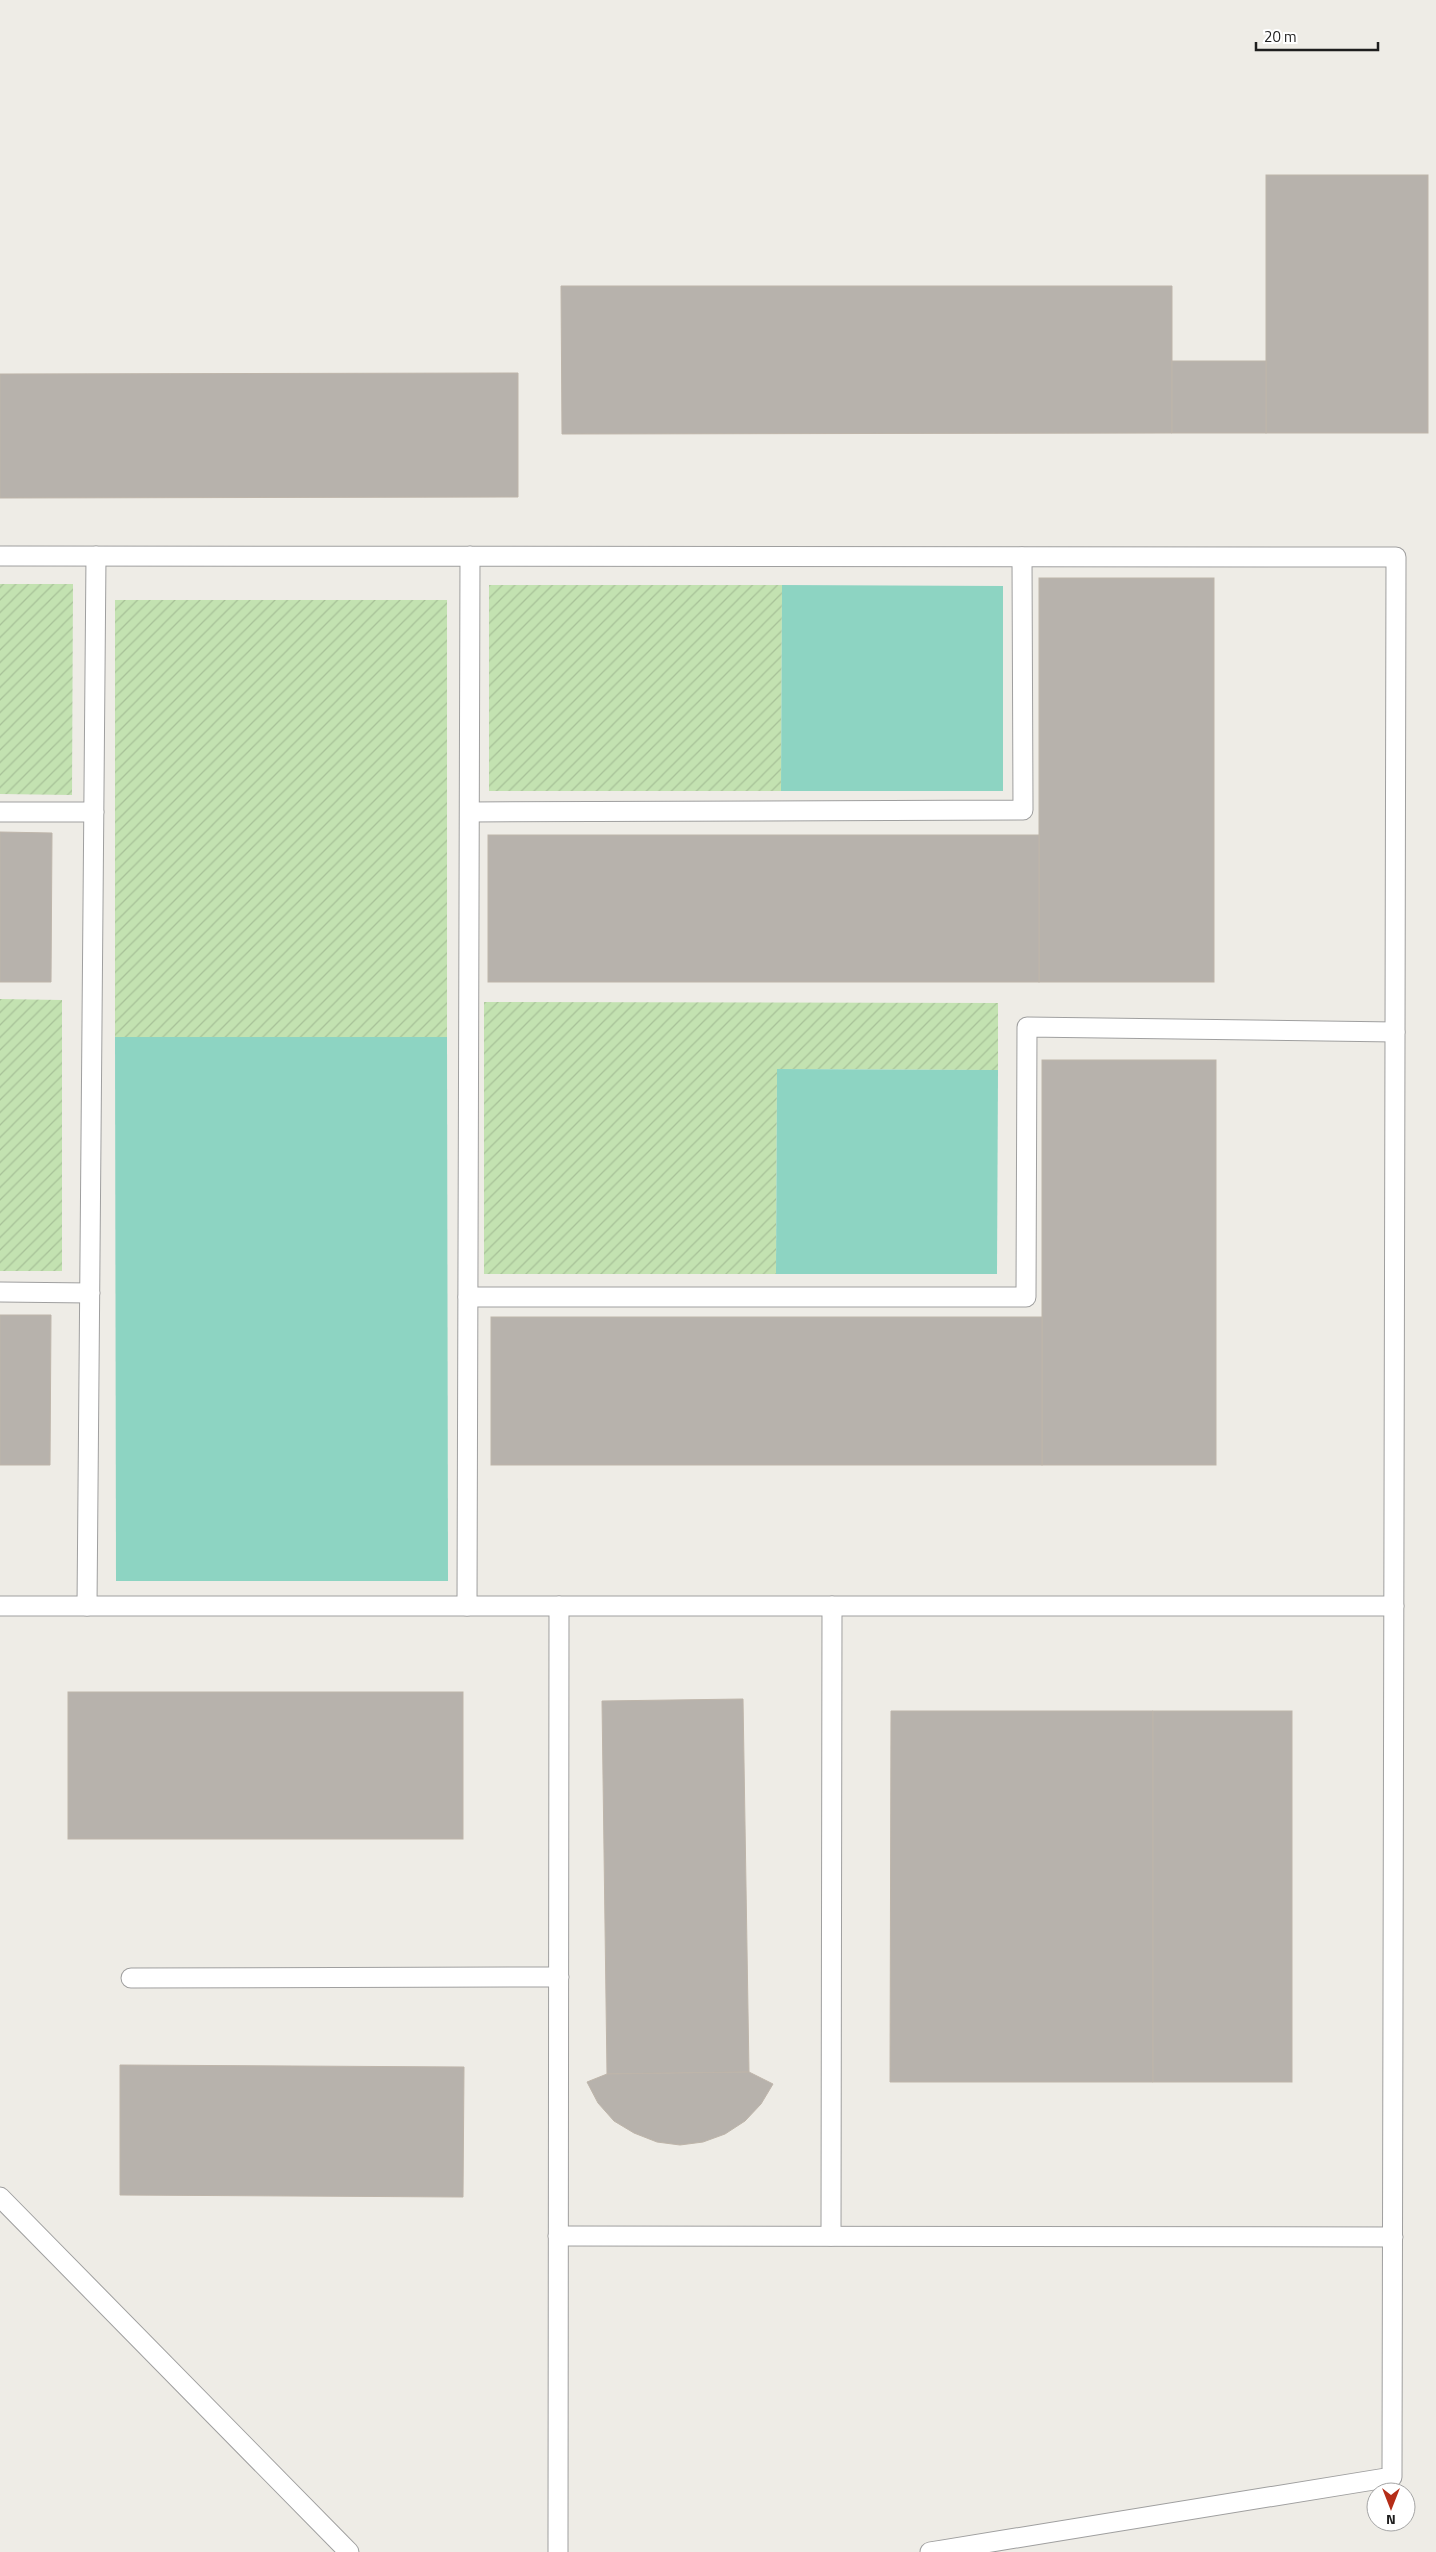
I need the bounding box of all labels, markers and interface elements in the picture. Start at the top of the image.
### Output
scale bar [1256,20,1378,52]
text: 20 m [1264,25,1297,48]
north arrow [1366,2482,1416,2532]
text: N [1386,2510,1396,2531]

